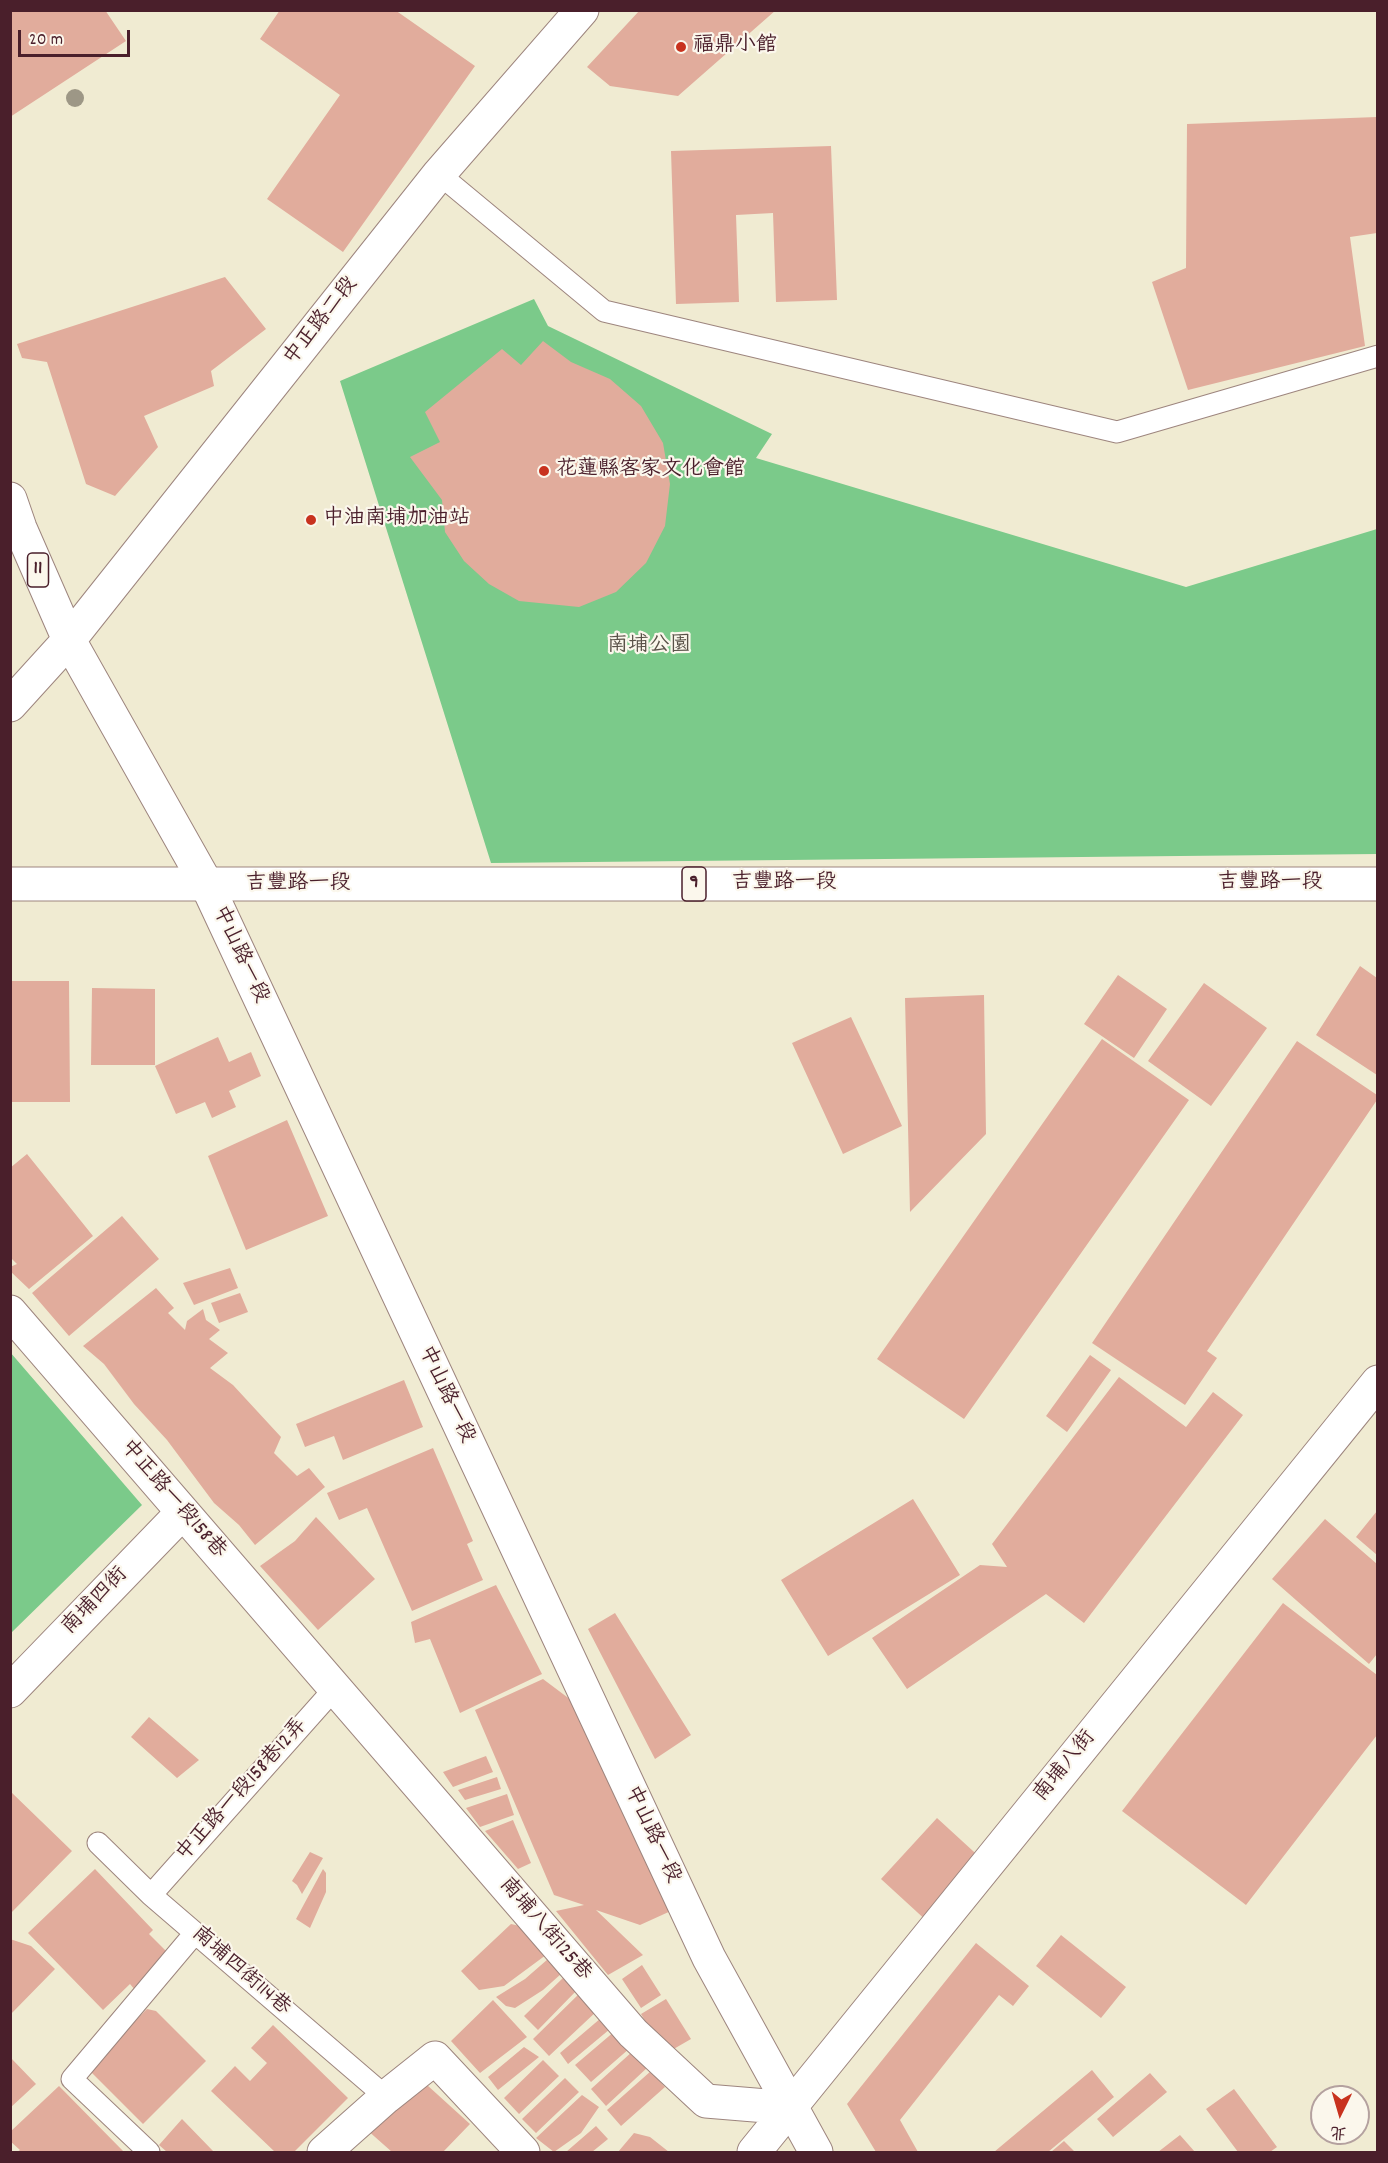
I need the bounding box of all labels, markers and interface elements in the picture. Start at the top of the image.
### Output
scale bar [21,18,134,56]
text: 20 m [29,28,63,53]
place label: 福鼎小館 [693,34,777,60]
marker: 福鼎小館 [674,40,688,54]
street label: 中正路二段 [280,273,364,371]
place label: 花蓮縣客家文化會館 [556,458,745,484]
marker: 花蓮縣客家文化會館 [537,464,551,478]
place label: 中油南埔加油站 [323,507,470,533]
marker: 中油南埔加油站 [304,513,318,527]
road number: 11 [28,553,48,587]
park label: 南埔公園 [607,634,691,660]
road number: 9 [682,867,706,901]
street label: 吉豐路一段 [732,871,836,897]
street label: 吉豐路一段 [1218,871,1322,897]
street label: 吉豐路一段 [246,872,350,898]
street label: 中山路一段 [205,902,273,1008]
street label: 中山路一段 [411,1342,479,1448]
street label: 中正路一段158巷 [114,1436,230,1564]
street label: 南埔四街 [58,1563,134,1641]
street label: 中正路一段158巷12弄 [172,1714,314,1868]
street label: 南埔八街 [1030,1726,1102,1808]
street label: 中山路一段 [617,1782,685,1888]
street label: 南埔八街125巷 [492,1873,596,1987]
street label: 南埔四街114巷 [185,1922,295,2022]
north arrow [1310,2085,1370,2145]
text: 北 [1330,2119,1348,2144]

